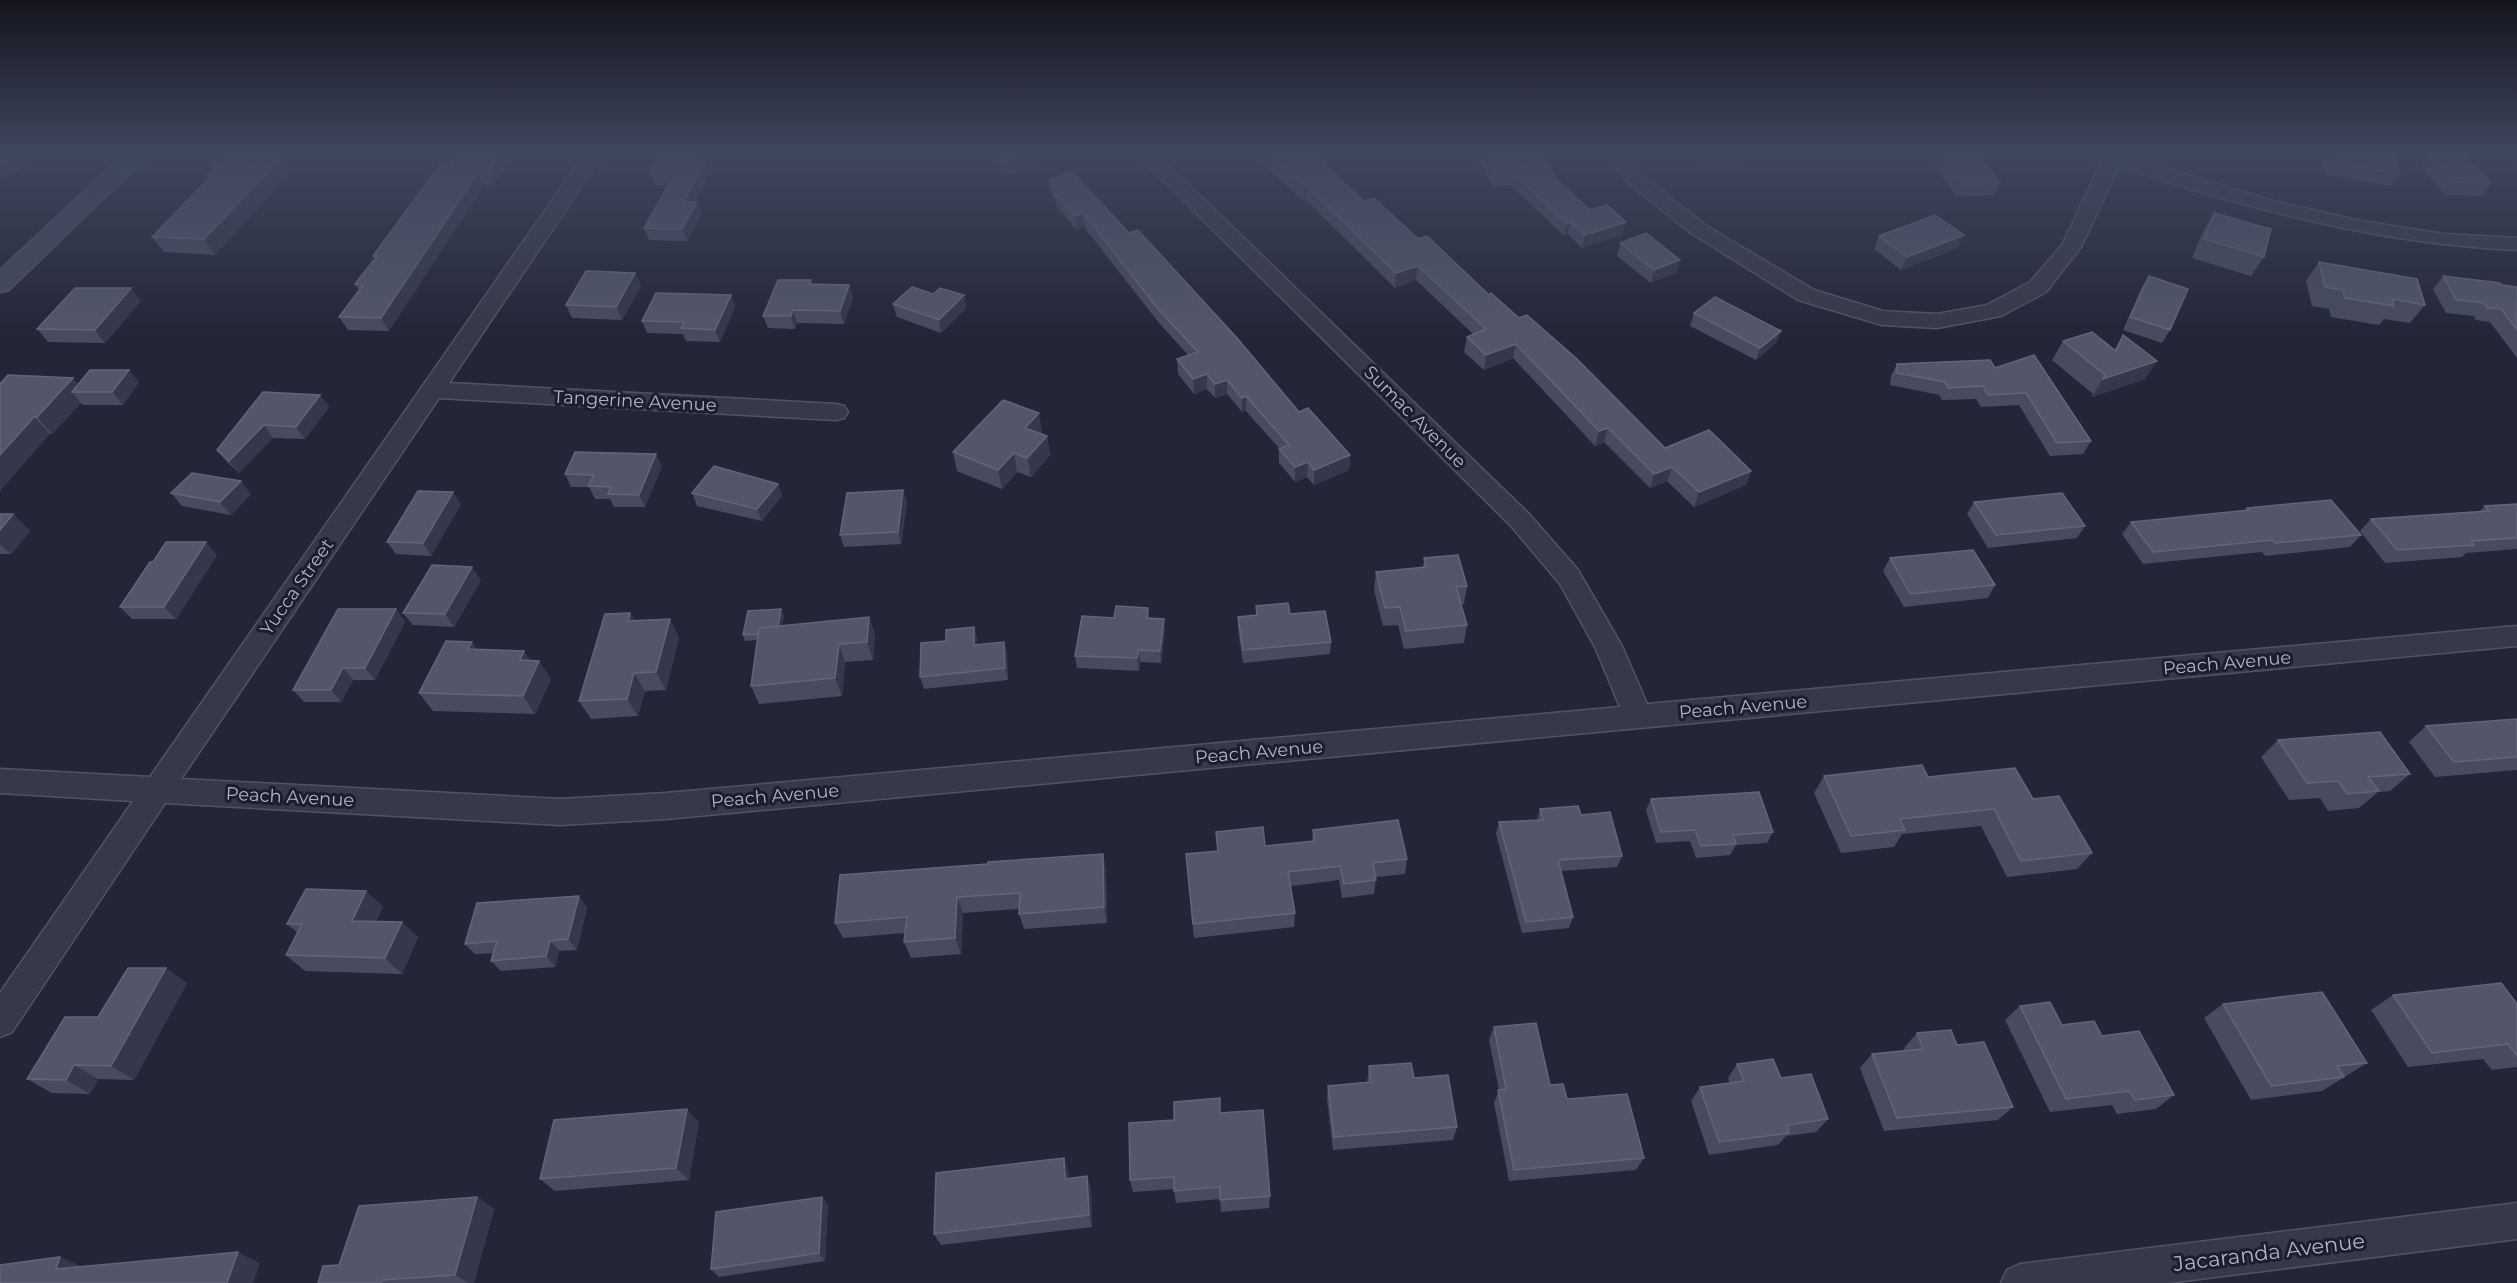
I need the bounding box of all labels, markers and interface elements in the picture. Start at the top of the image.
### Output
street label: Sumac Avenue [1359,361,1471,473]
street label: Tangerine Avenue [553,386,717,416]
street label: Yucca Street [256,535,338,639]
street label: Peach Avenue [2162,646,2292,680]
street label: Peach Avenue [1678,690,1808,724]
street label: Peach Avenue [1194,735,1324,769]
street label: Peach Avenue [710,779,840,813]
street label: Peach Avenue [225,783,355,811]
street label: Jacaranda Avenue [2171,1228,2366,1276]

